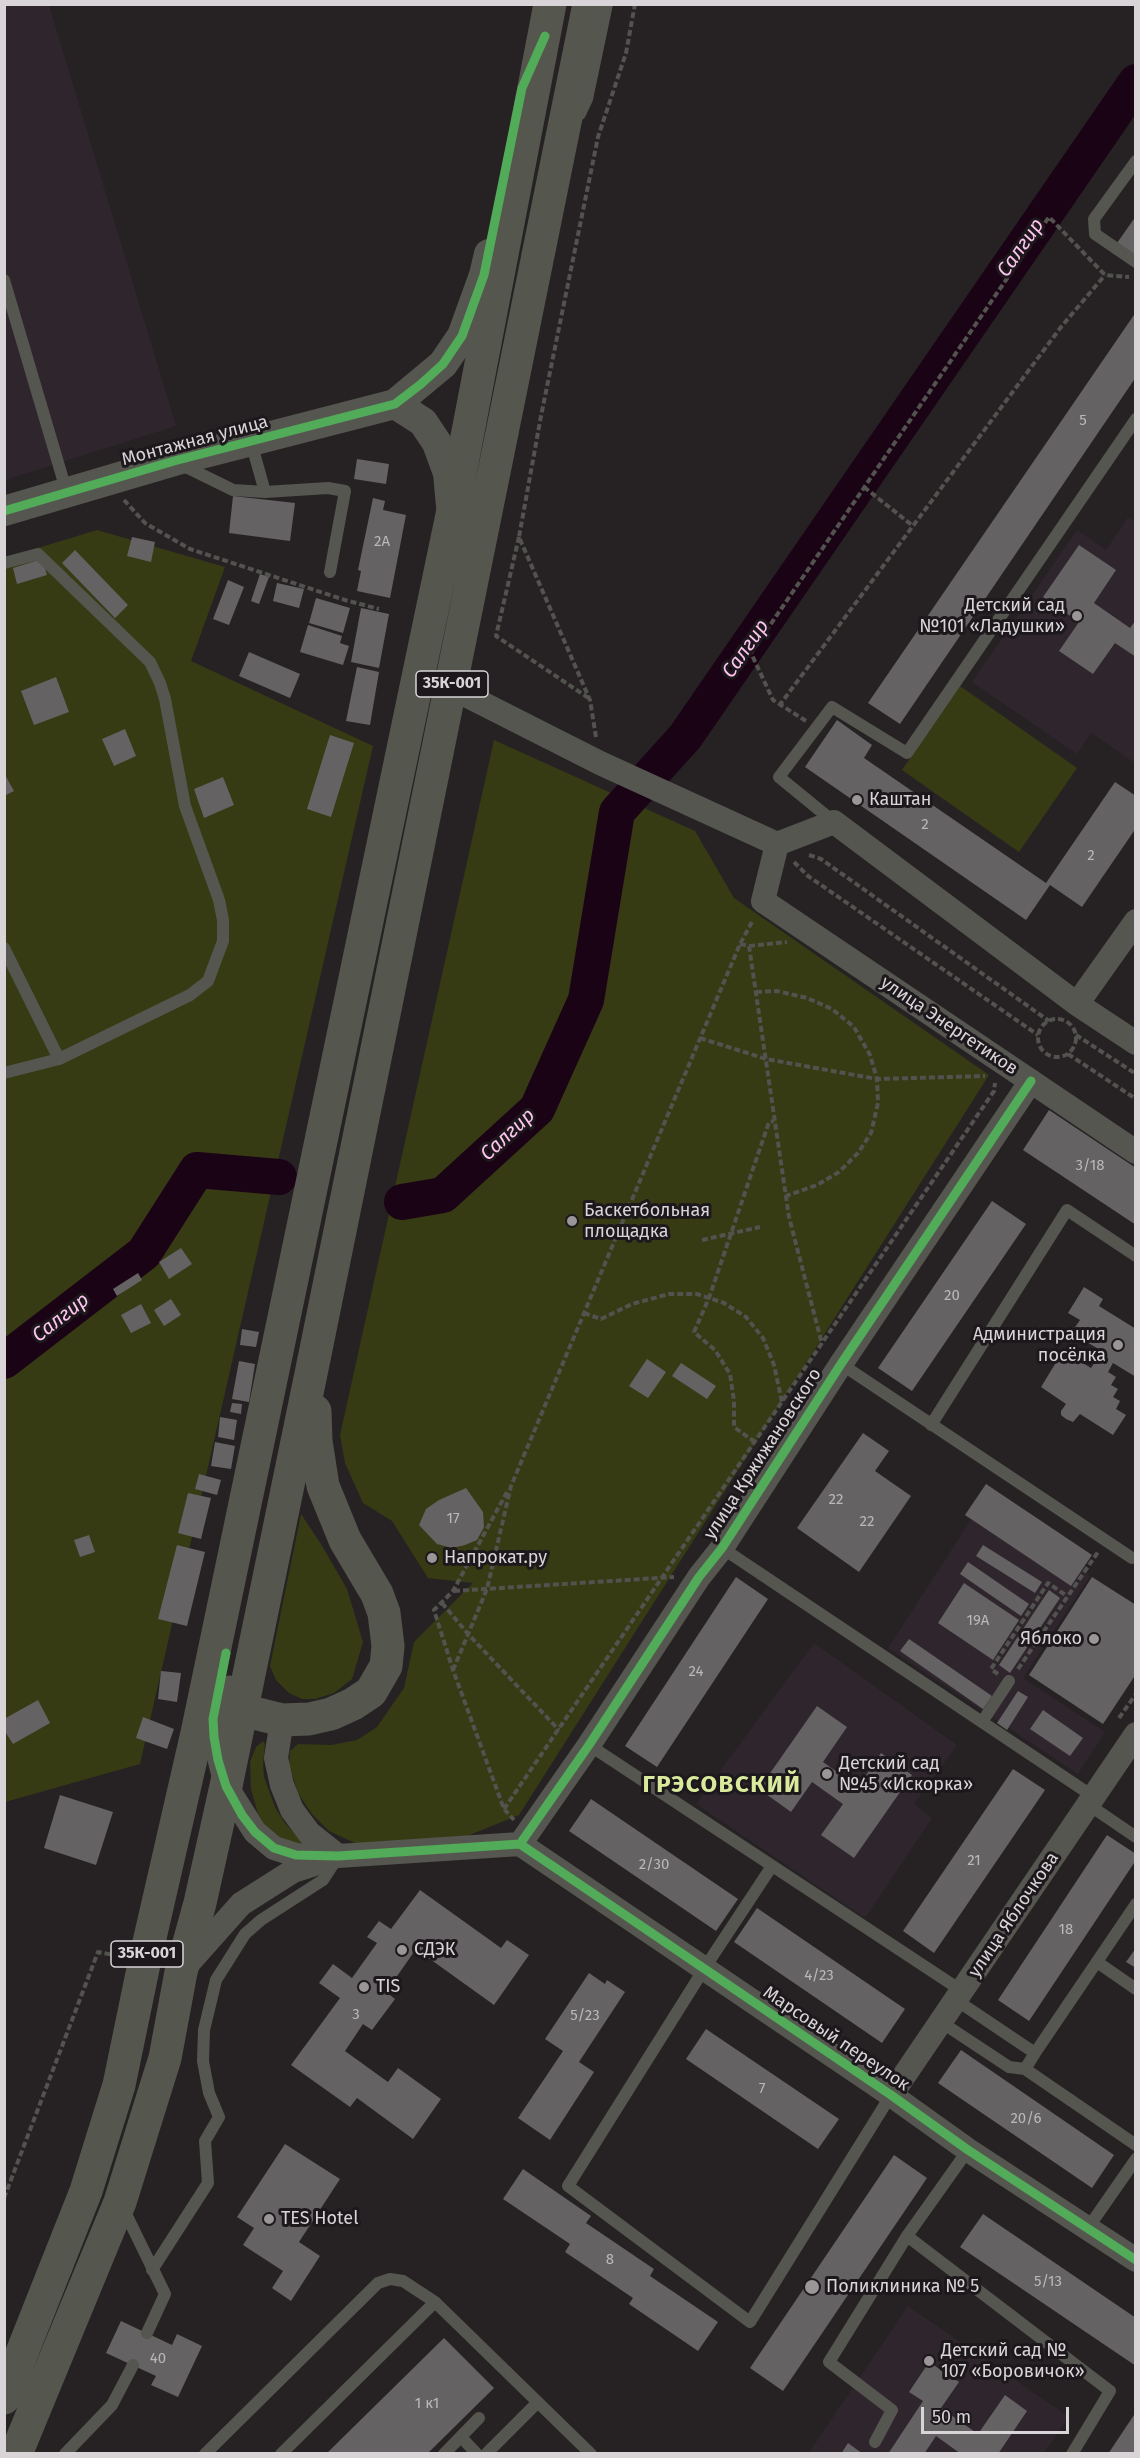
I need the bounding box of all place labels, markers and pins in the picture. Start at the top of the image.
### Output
place label: Детский сад №101 «Ладушки» [919,595,1065,638]
marker: Детский сад №101 «Ладушки» [1070,609,1084,623]
place label: Каштан [869,789,931,811]
marker: Каштан [850,793,864,807]
place label: Баскетбольная площадка [584,1200,710,1242]
marker: Баскетбольная площадка [565,1214,579,1228]
place label: Администрация посёлка [973,1324,1106,1366]
marker: Администрация посёлка [1111,1338,1125,1352]
place label: Напрокат.ру [444,1547,547,1569]
marker: Напрокат.ру [425,1551,439,1565]
place label: Яблоко [1020,1628,1082,1650]
marker: Яблоко [1087,1632,1101,1646]
place label: Детский сад №45 «Искорка» [839,1753,973,1796]
marker: Детский сад №45 «Искорка» [820,1767,834,1781]
place label: СДЭК [414,1939,455,1961]
marker: СДЭК [395,1943,409,1957]
place label: TIS [376,1976,400,1998]
marker: TIS [357,1980,371,1994]
place label: TES Hotel [281,2208,358,2230]
marker: TES Hotel [262,2212,276,2226]
place label: Поликлиника № 5 [826,2276,979,2298]
marker: Поликлиника № 5 [803,2278,821,2296]
place label: Детский сад № 107 «Боровичок» [941,2340,1085,2382]
marker: Детский сад № 107 «Боровичок» [922,2354,936,2368]

